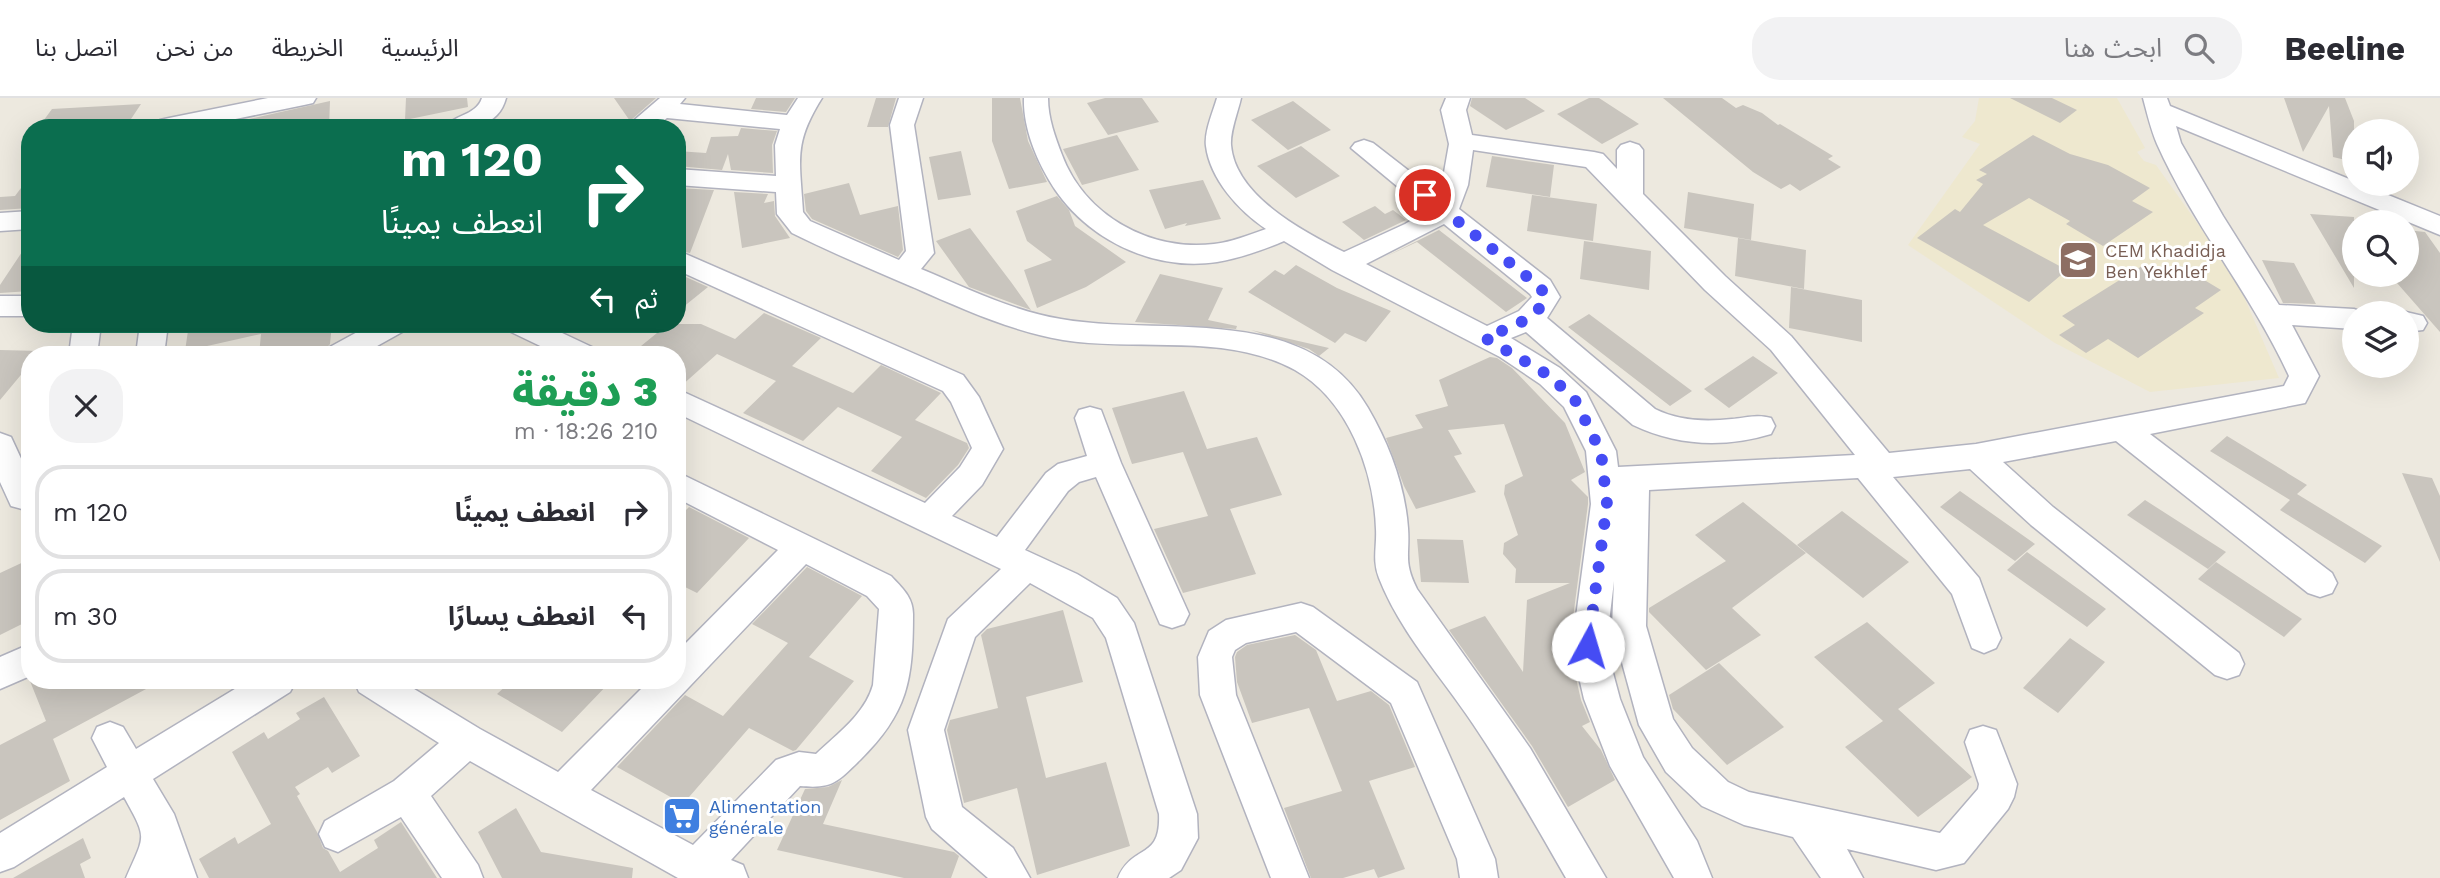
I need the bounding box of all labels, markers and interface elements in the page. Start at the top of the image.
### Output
search box [1752,17,2242,80]
icon: search [2180,29,2218,67]
text: Beeline [2284,29,2405,68]
text: ابحث هنا [2064,33,2162,63]
text: اتصل بنا [35,34,118,62]
text: من نحن [156,34,234,62]
text: الخريطة [272,34,344,62]
text: الرئيسية [382,34,459,62]
map controls [2342,119,2419,378]
button: sound [2342,119,2419,196]
text: 120 m [401,130,543,188]
icon: right [567,147,658,238]
pin [1395,165,1455,225]
icon: arrive [1406,176,1444,214]
text: انعطف يمينًا [381,203,543,241]
button: search [2342,210,2419,287]
school or university icon: CEM Khadidja Ben Yekhlef [2057,239,2099,281]
place label: CEM Khadidja Ben Yekhlef [2105,240,2226,282]
icon: left [584,280,622,318]
text: ثم [636,284,658,314]
button: layers [2342,301,2419,378]
text: 3 دقيقة [512,367,658,416]
button: close [49,369,123,443]
text: 210 m · 18:26 [514,418,658,445]
icon: right [616,493,654,531]
text: 120 m [53,497,128,527]
text: انعطف يمينًا [455,497,595,527]
icon: left [616,597,654,635]
text: 30 m [53,601,118,631]
text: انعطف يسارًا [448,601,595,631]
position arrow [1551,609,1625,683]
supermarket icon: Alimentation générale [661,795,703,837]
place label: Alimentation générale [709,796,821,838]

